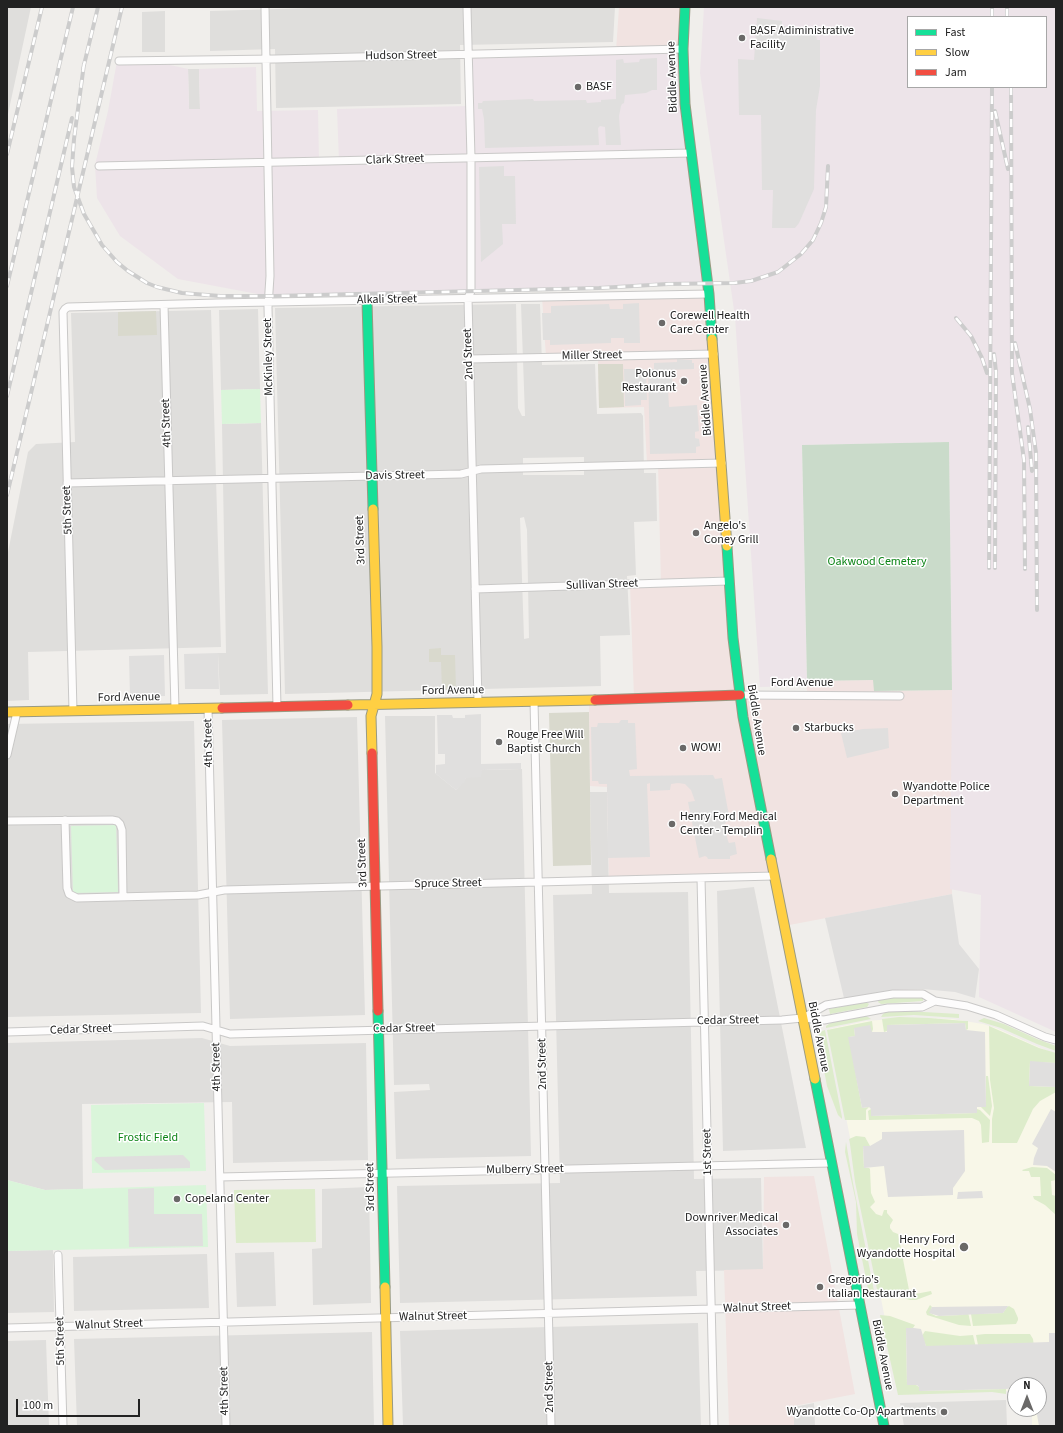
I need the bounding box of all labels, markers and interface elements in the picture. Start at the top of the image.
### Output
legend [907,16,1047,88]
place label: BASF Adiministrative Facility [750,24,854,52]
text: Fast [945,24,965,41]
marker: BASF Adiministrative Facility [737,33,747,43]
street label: Biddle Avenue [665,41,681,113]
text: Slow [945,44,970,61]
street label: Hudson Street [365,48,437,64]
text: Jam [945,64,967,81]
place label: BASF [586,80,612,94]
marker: BASF [573,82,583,92]
street label: Clark Street [366,152,424,168]
street label: Alkali Street [357,292,417,308]
place label: Corewell Health Care Center [670,309,750,337]
street label: McKinley Street [261,318,277,396]
marker: Corewell Health Care Center [657,318,667,328]
street label: 2nd Street [461,328,477,380]
street label: Miller Street [562,348,622,364]
street label: Biddle Avenue [696,364,716,436]
place label: Polonus Restaurant [622,367,676,395]
marker: Polonus Restaurant [679,376,689,386]
street label: 4th Street [159,398,175,448]
street label: Davis Street [365,468,425,484]
street label: 5th Street [60,485,76,535]
street label: 3rd Street [353,515,369,565]
place label: Angelo's Coney Grill [704,519,759,547]
marker: Angelo's Coney Grill [691,528,701,538]
park label: Oakwood Cemetery [827,555,927,569]
street label: Sullivan Street [566,577,638,593]
street label: Ford Avenue [771,676,833,690]
street label: Ford Avenue [422,683,484,699]
street label: Biddle Avenue [743,683,769,757]
street label: Ford Avenue [98,690,160,706]
street label: 4th Street [201,718,217,768]
place label: Starbucks [804,721,854,735]
marker: Starbucks [791,723,801,733]
place label: Rouge Free Will Baptist Church [507,728,584,756]
marker: Rouge Free Will Baptist Church [494,737,504,747]
place label: WOW! [691,741,721,755]
marker: WOW! [678,743,688,753]
place label: Wyandotte Police Department [903,780,990,808]
marker: Wyandotte Police Department [890,789,900,799]
place label: Henry Ford Medical Center - Templin [680,810,777,838]
marker: Henry Ford Medical Center - Templin [667,819,677,829]
street label: 3rd Street [355,838,371,888]
street label: Spruce Street [414,876,482,892]
street label: Biddle Avenue [804,1000,832,1074]
street label: Cedar Street [697,1013,759,1029]
street label: Cedar Street [373,1021,435,1037]
street label: Cedar Street [50,1022,112,1038]
street label: 2nd Street [535,1038,551,1090]
street label: 4th Street [209,1042,225,1092]
street label: 1st Street [700,1128,716,1176]
park label: Frostic Field [118,1131,178,1145]
street label: 3rd Street [363,1162,379,1212]
street label: Mulberry Street [486,1162,564,1178]
place label: Copeland Center [185,1192,269,1206]
marker: Copeland Center [172,1194,182,1204]
place label: Downriver Medical Associates [685,1211,778,1239]
marker: Downriver Medical Associates [781,1220,791,1230]
place label: Henry Ford Wyandotte Hospital [857,1233,955,1261]
marker: Henry Ford Wyandotte Hospital [958,1241,970,1253]
place label: Gregorio's Italian Restaurant [828,1273,916,1301]
marker: Gregorio's Italian Restaurant [815,1282,825,1292]
street label: Walnut Street [723,1300,791,1316]
street label: Walnut Street [399,1309,467,1325]
street label: 5th Street [53,1316,69,1366]
street label: Walnut Street [75,1317,143,1333]
street label: Biddle Avenue [868,1318,896,1392]
street label: 2nd Street [542,1361,558,1413]
street label: 4th Street [217,1366,233,1416]
north arrow [1007,1377,1047,1417]
text: N [1023,1378,1031,1393]
scale bar [18,1391,142,1417]
text: 100 m [23,1397,53,1414]
place label: Wyandotte Co-Op Apartments [787,1405,936,1419]
marker: Wyandotte Co-Op Apartments [939,1407,949,1417]

